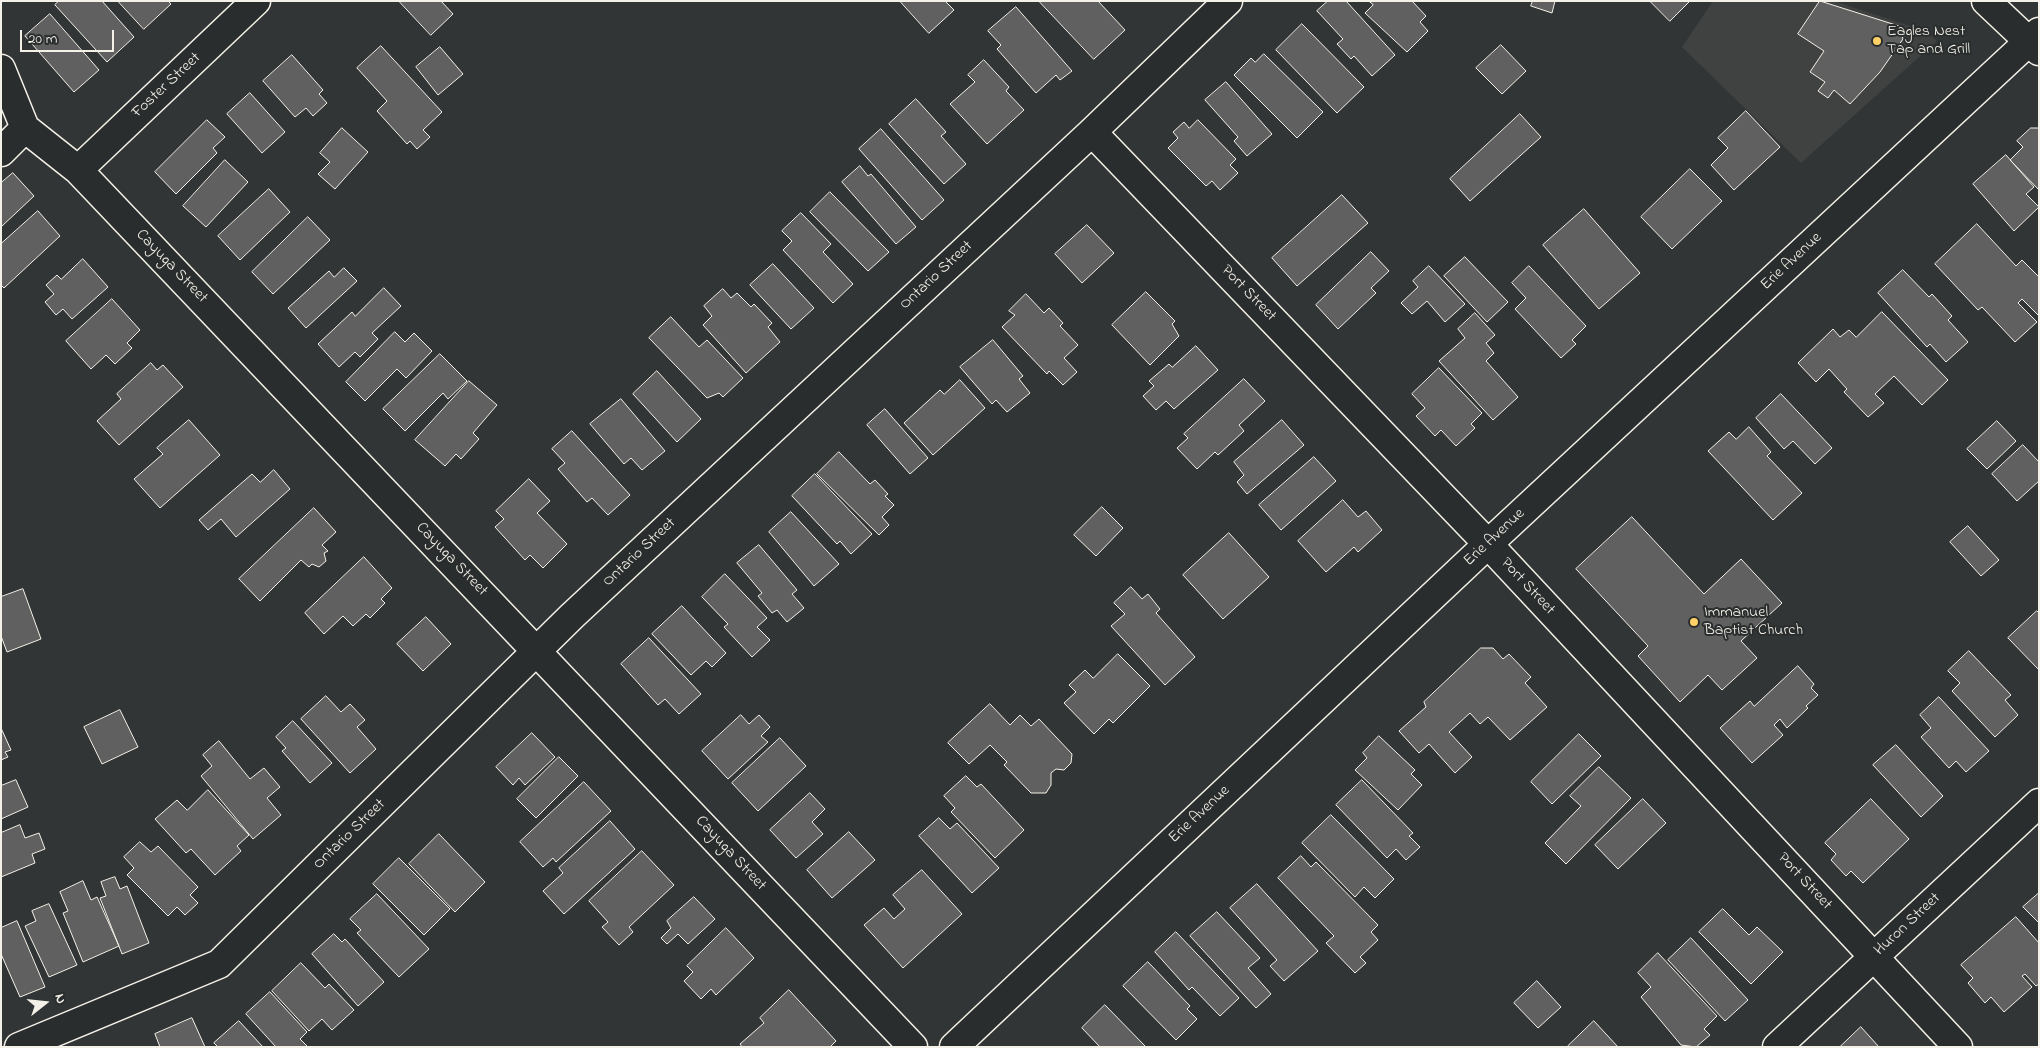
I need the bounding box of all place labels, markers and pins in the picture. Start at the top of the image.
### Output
place label: Eagles Nest Tap and Grill [1887,22,1970,60]
marker: Eagles Nest Tap and Grill [1871,35,1883,47]
place label: Immanuel Baptist Church [1704,603,1803,641]
marker: Immanuel Baptist Church [1688,616,1700,628]

